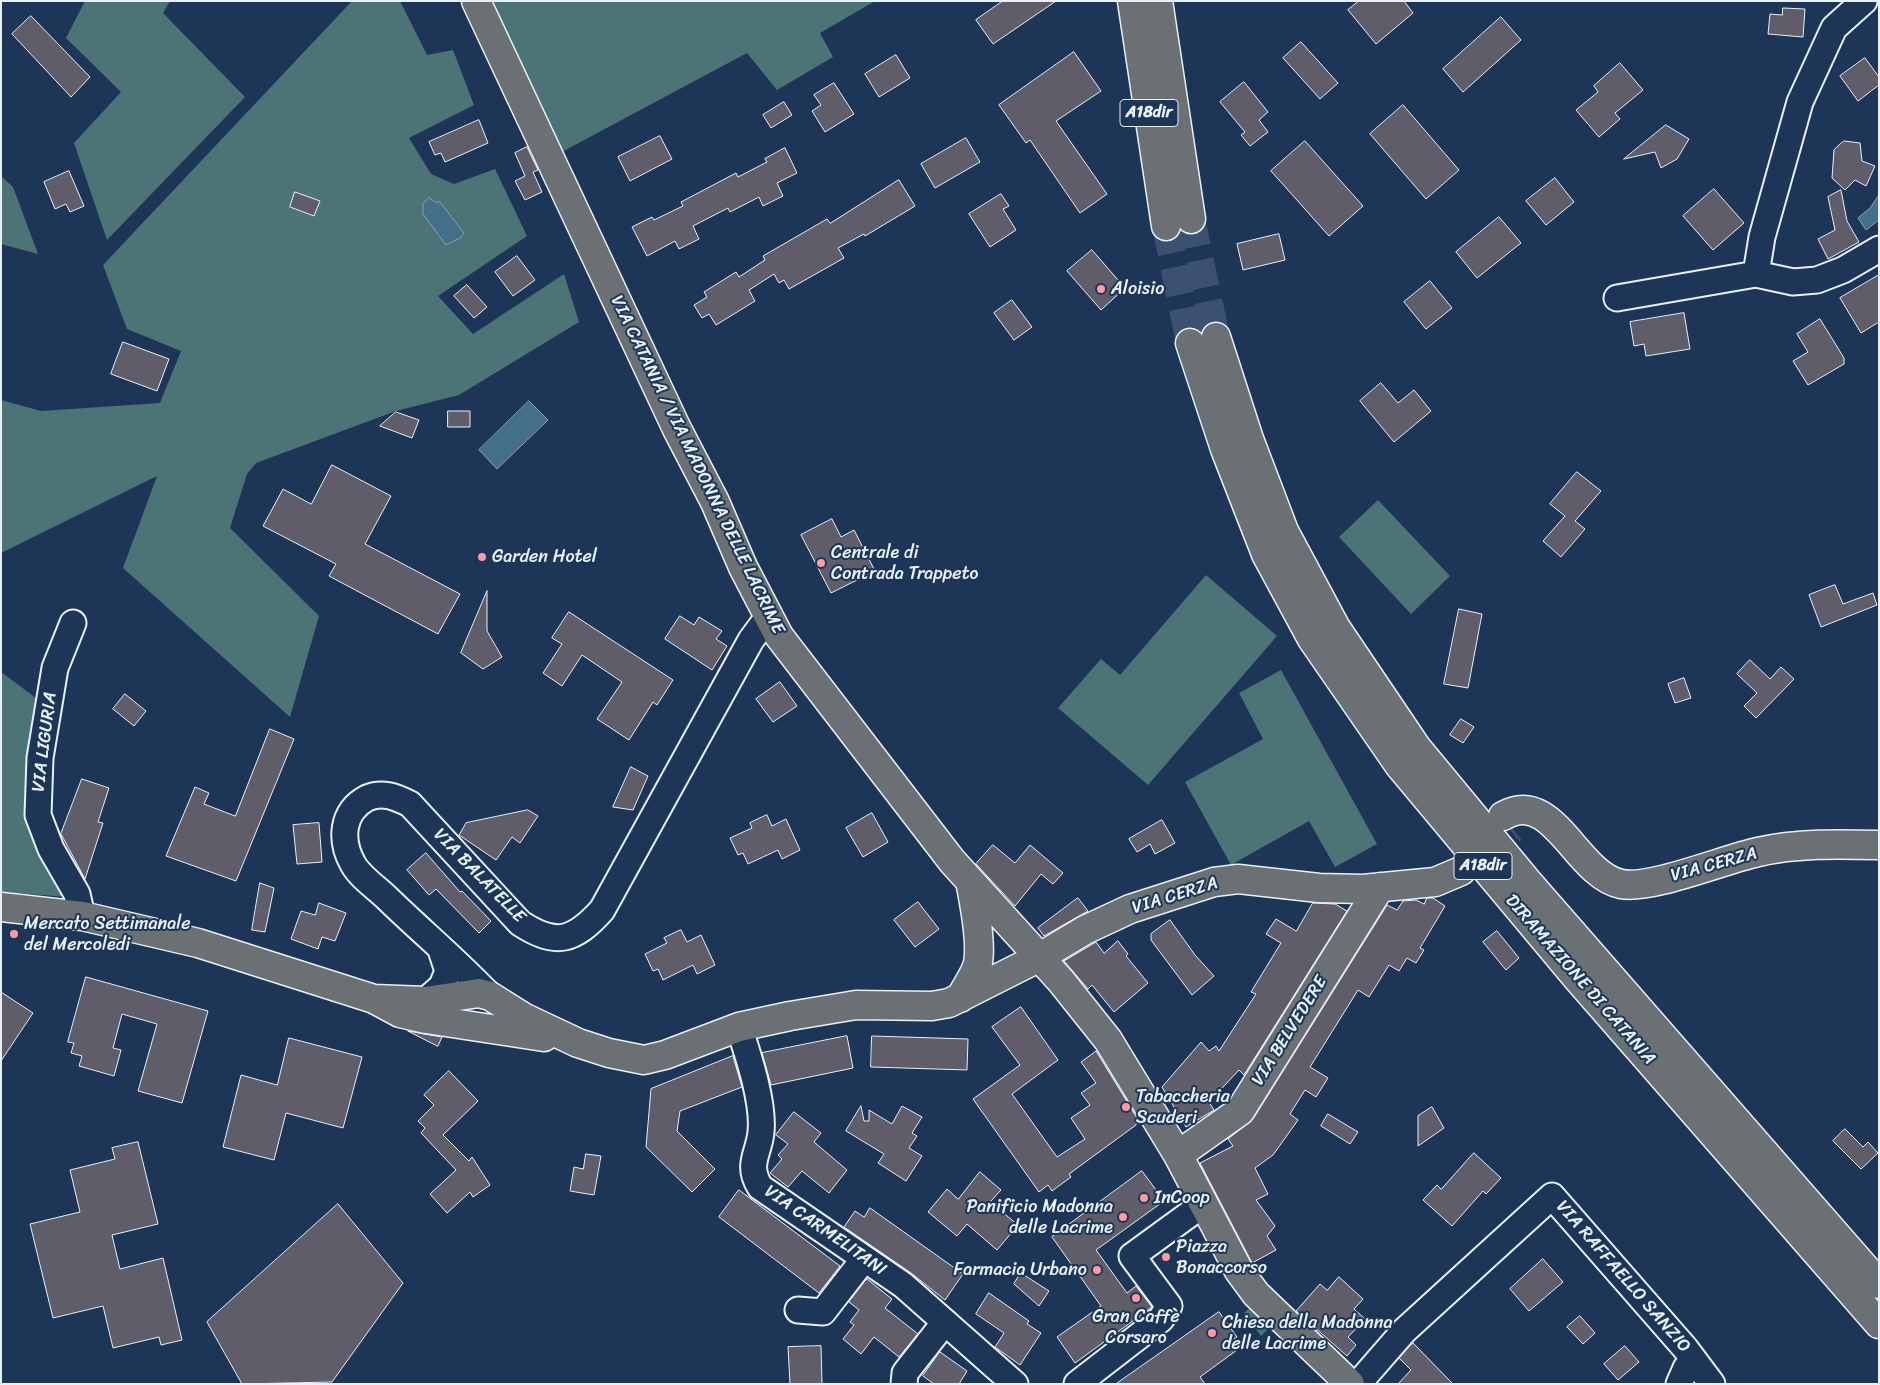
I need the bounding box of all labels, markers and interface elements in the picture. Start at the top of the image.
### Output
road number: A18dir [1120,100,1178,126]
place label: Aloisio [1111,278,1164,300]
marker: Aloisio [1095,283,1107,295]
street label: VIA CATANIA / VIA MADONNA DELLE LACRIME [605,292,789,638]
place label: Centrale di Contrada Trappeto [831,542,978,584]
place label: Garden Hotel [492,546,597,568]
marker: Garden Hotel [476,551,488,563]
marker: Centrale di Contrada Trappeto [815,557,827,569]
street label: VIA LIGURIA [28,691,62,793]
street label: VIA BALATELLE [429,824,529,928]
street label: VIA CERZA [1668,843,1760,887]
road number: A18dir [1454,852,1512,879]
street label: VIA CERZA [1130,873,1220,919]
street label: DIRAMAZIONE DI CATANIA [1500,891,1660,1069]
place label: Mercato Settimanale del Mercoledi [24,913,191,956]
marker: Mercato Settimanale del Mercoledi [8,928,20,940]
street label: VIA BELVEDERE [1248,972,1332,1090]
place label: Tabaccheria Scuderi [1136,1086,1230,1128]
marker: Tabaccheria Scuderi [1120,1101,1132,1113]
street label: VIA CARMELITANI [760,1181,890,1281]
place label: InCoop [1154,1187,1210,1209]
marker: InCoop [1138,1192,1150,1204]
place label: Panificio Madonna delle Lacrime [966,1196,1113,1238]
street label: VIA RAFFAELLO SANZIO [1551,1196,1695,1358]
marker: Panificio Madonna delle Lacrime [1117,1211,1129,1223]
place label: Piazza Bonaccorso [1176,1236,1267,1278]
marker: Piazza Bonaccorso [1160,1251,1172,1263]
place label: Farmacia Urbano [953,1259,1087,1281]
marker: Farmacia Urbano [1091,1264,1103,1276]
marker: Gran Caffè Corsaro [1130,1292,1142,1304]
place label: Gran Caffè Corsaro [1092,1306,1180,1348]
place label: Chiesa della Madonna delle Lacrime [1222,1312,1392,1355]
marker: Chiesa della Madonna delle Lacrime [1206,1327,1218,1339]

